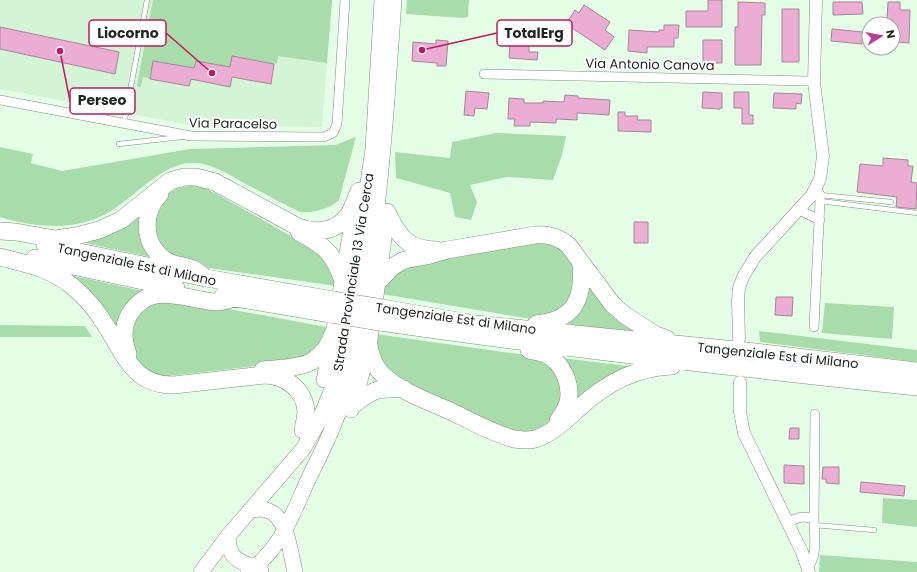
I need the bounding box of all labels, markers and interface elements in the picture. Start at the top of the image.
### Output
north arrow [861,16,901,56]
callout: Liocorno [89,20,166,46]
callout: TotalErg [497,20,572,46]
text: Liocorno [97,23,159,43]
text: TotalErg [504,23,564,43]
text: N [882,29,899,40]
street label: Via Antonio Canova [585,54,715,75]
callout: Perseo [70,88,135,114]
text: Perseo [78,90,126,110]
street label: Via Paracelso [189,113,277,134]
street label: Strada Provinciale 13 Via Cerca [328,172,379,372]
street label: Tangenziale Est di Milano [56,238,218,291]
street label: Tangenziale Est di Milano [374,298,538,339]
street label: Tangenziale Est di Milano [696,338,860,373]

